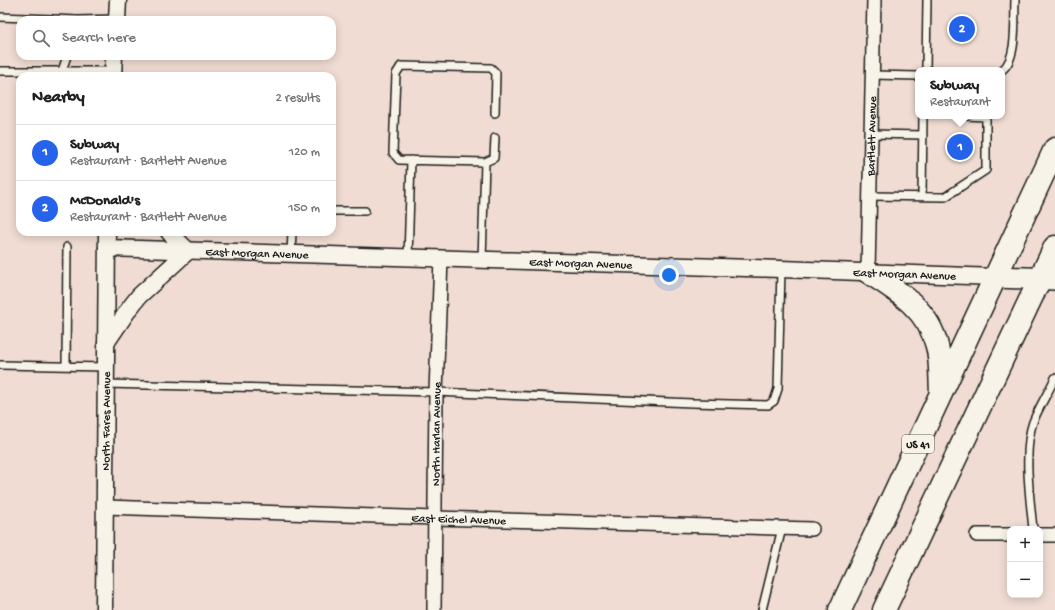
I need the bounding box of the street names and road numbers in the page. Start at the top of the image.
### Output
street label: Bartlett Avenue [865,95,881,177]
street label: East Morgan Avenue [205,246,310,263]
street label: East Morgan Avenue [529,256,633,273]
street label: East Morgan Avenue [853,267,957,285]
street label: North Fares Avenue [100,371,115,471]
street label: North Harlan Avenue [430,381,445,486]
road number: US 41 [902,435,934,453]
street label: East Eichel Avenue [411,512,507,529]

